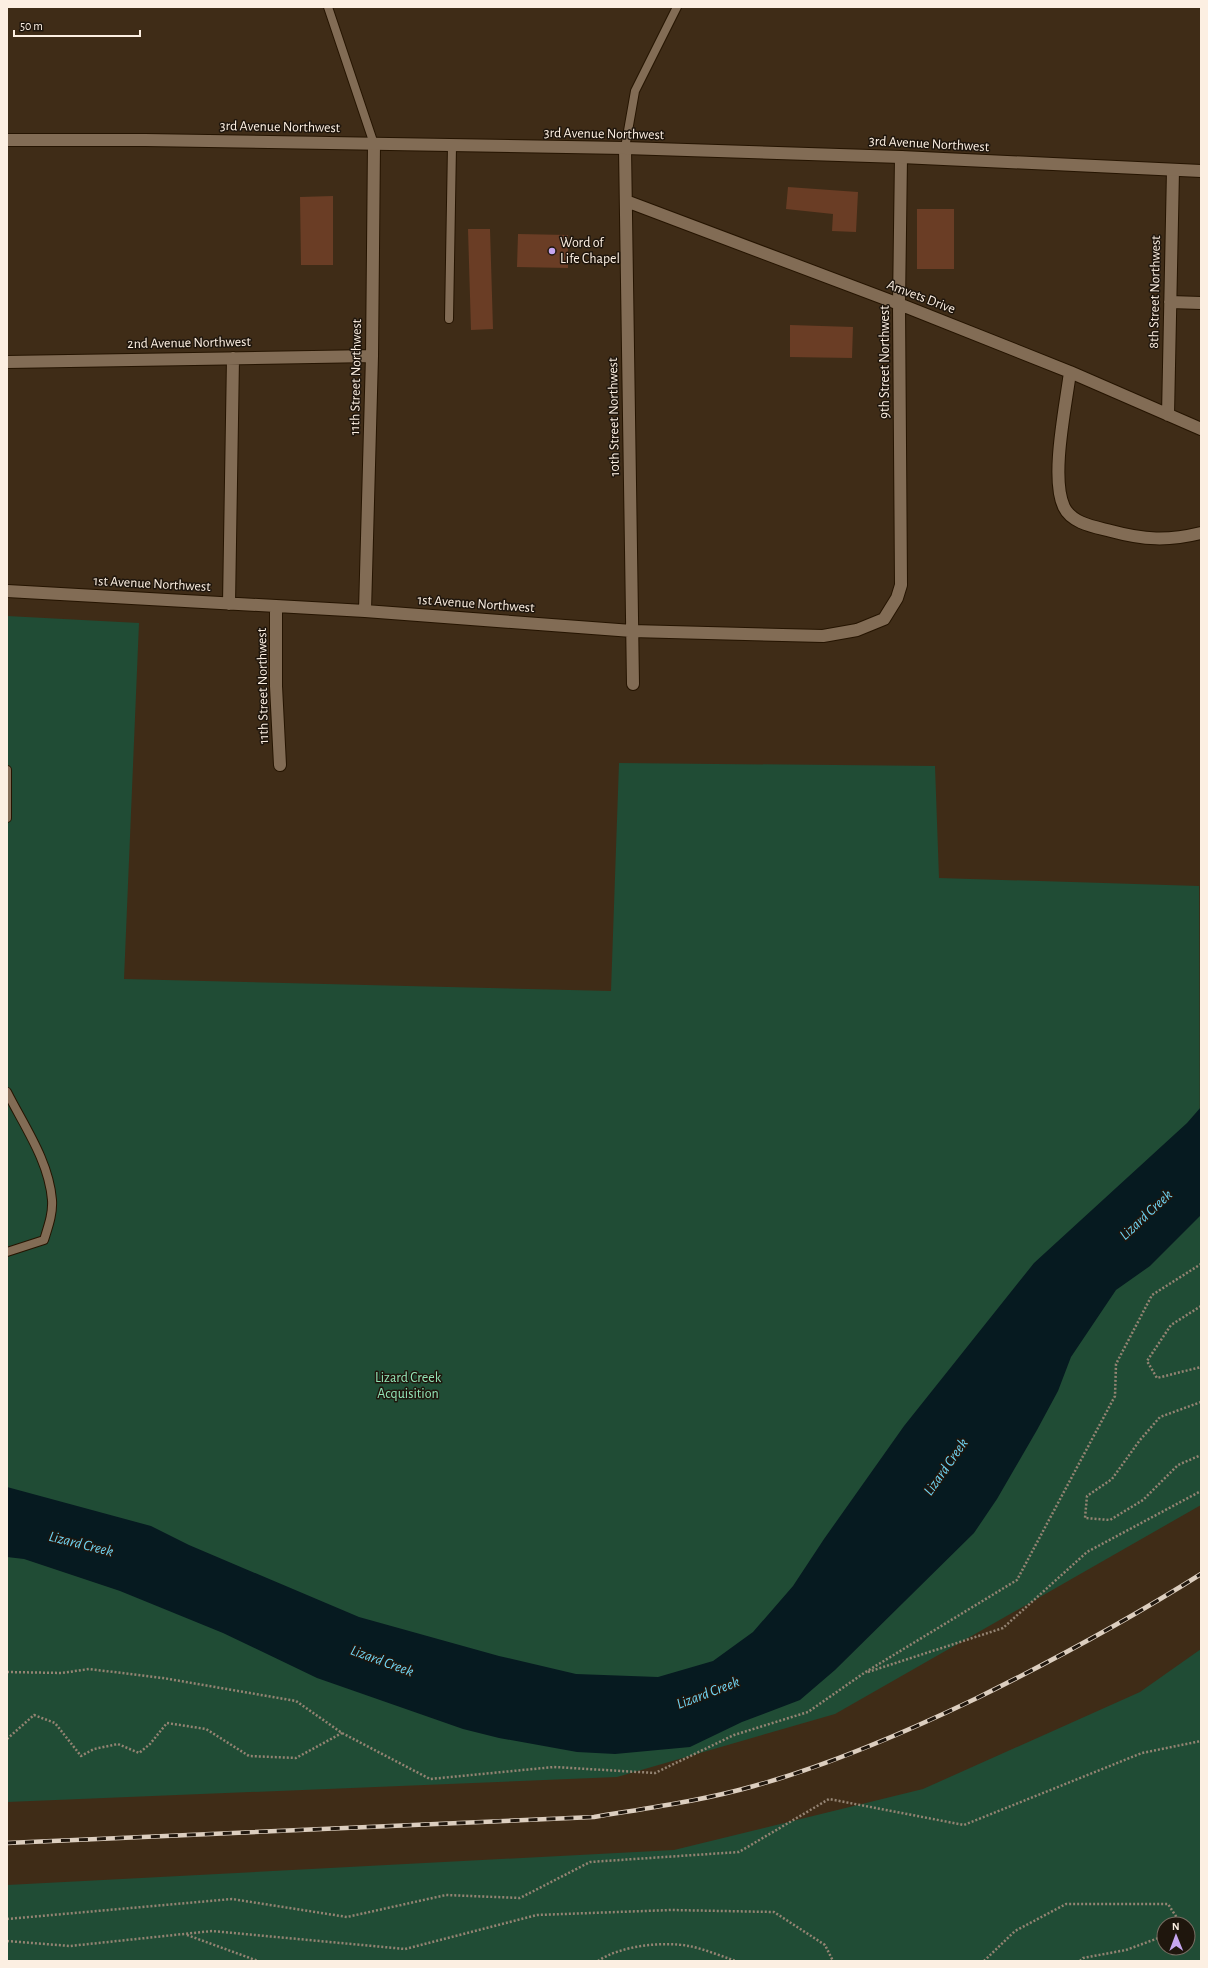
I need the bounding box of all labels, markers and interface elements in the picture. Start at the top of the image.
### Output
scale bar [14,12,140,38]
text: 50 m [20,20,43,32]
street label: 3rd Avenue Northwest [220,119,341,135]
street label: 3rd Avenue Northwest [544,126,665,142]
street label: 3rd Avenue Northwest [869,134,990,154]
street label: 8th Street Northwest [1147,235,1163,349]
place label: Word of Life Chapel [560,236,620,266]
marker: Word of Life Chapel [547,246,557,256]
street label: Amvets Drive [885,278,957,316]
street label: 9th Street Northwest [878,305,892,419]
street label: 11th Street Northwest [348,318,364,435]
street label: 2nd Avenue Northwest [127,335,251,351]
street label: 10th Street Northwest [606,357,622,477]
street label: 1st Avenue Northwest [93,574,211,594]
street label: 1st Avenue Northwest [417,593,536,615]
street label: 11th Street Northwest [255,627,271,744]
water label: Lizard Creek [1117,1187,1175,1243]
park label: Lizard Creek Acquisition [375,1371,442,1401]
water label: Lizard Creek [921,1436,971,1498]
water label: Lizard Creek [47,1529,115,1559]
water label: Lizard Creek [348,1643,416,1679]
water label: Lizard Creek [675,1674,742,1712]
north arrow [1156,1916,1196,1956]
text: N [1172,1921,1180,1932]

